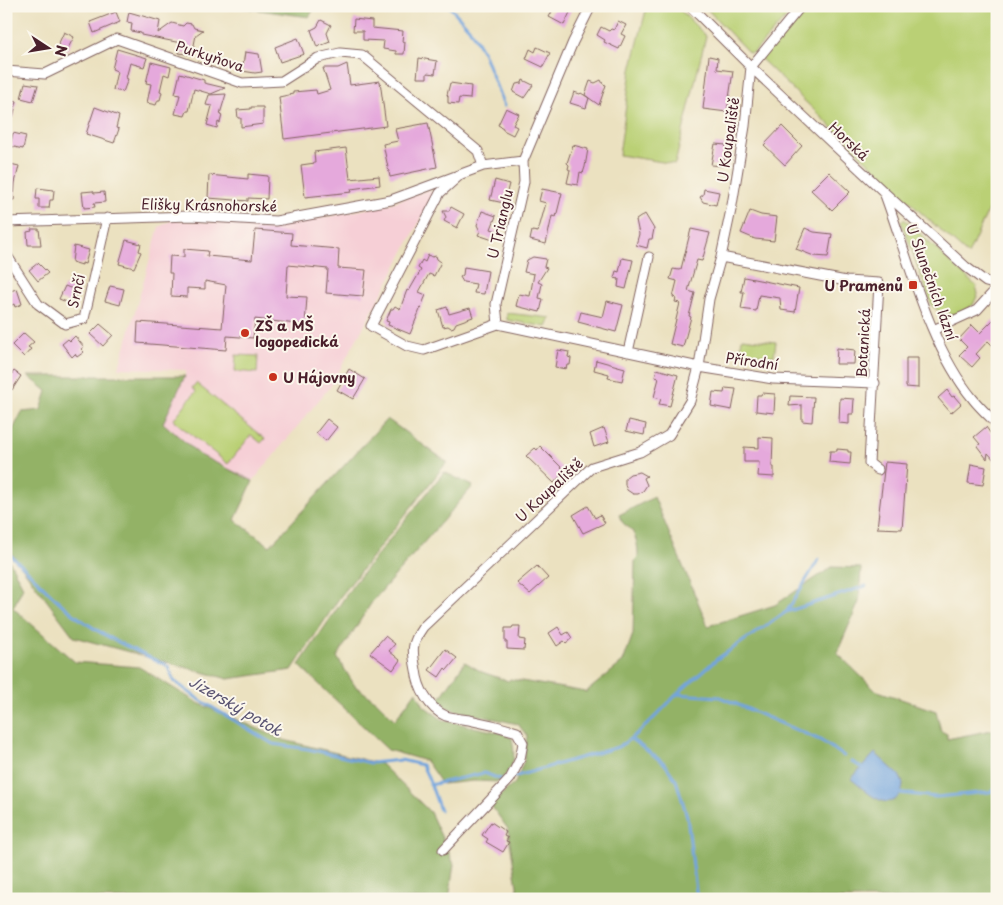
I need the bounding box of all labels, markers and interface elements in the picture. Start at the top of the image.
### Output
north arrow [22,22,72,72]
street label: Purkyňova [173,35,247,77]
text: N [50,43,73,58]
street label: U Koupaliště [712,96,744,184]
street label: Horská [824,117,874,165]
street label: U Trianglu [482,187,518,261]
street label: Elišky Krásnohorské [141,193,277,217]
street label: U Slunečních lázní [901,221,963,343]
street label: Srnčí [62,272,90,310]
place label: U Pramenů [824,275,903,296]
marker: U Pramenů [907,279,919,291]
street label: Botanická [851,308,875,378]
place label: ZŠ a MŠ logopedická [255,315,339,352]
marker: ZŠ a MŠ logopedická [239,327,251,339]
street label: Přírodní [724,347,780,375]
place label: U Hájovny [283,367,355,388]
marker: U Hájovny [267,371,279,383]
street label: U Koupaliště [510,453,588,527]
water label: Jizerský potok [185,669,288,741]

